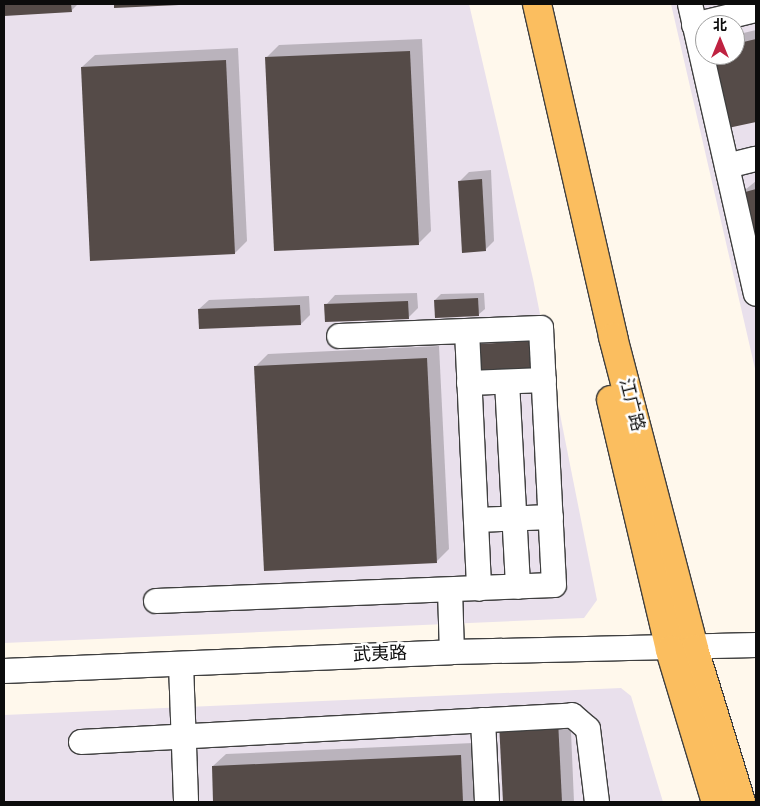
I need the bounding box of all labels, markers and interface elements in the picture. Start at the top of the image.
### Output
north arrow [695,15,745,65]
text: 北 [713,15,727,36]
street label: 江广路 [614,376,648,434]
street label: 武夷路 [353,643,407,667]

